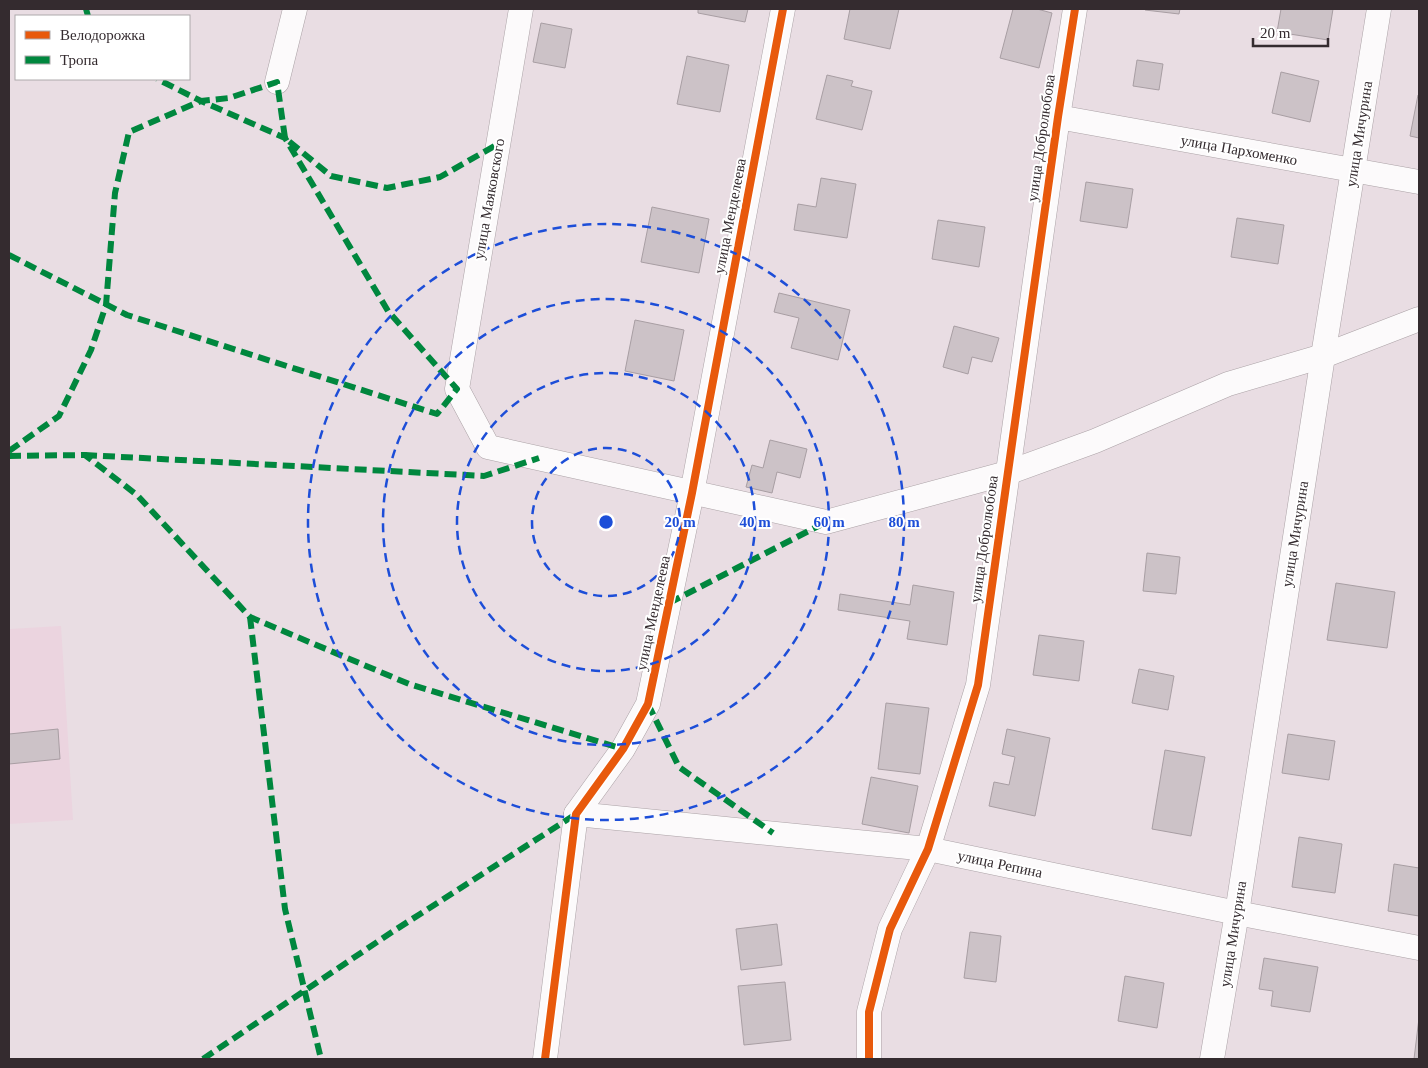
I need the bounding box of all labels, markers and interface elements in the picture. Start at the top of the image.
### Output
legend [15,15,190,80]
scale bar [1253,15,1328,47]
text: 20 m [1260,25,1291,41]
text: Велодорожка [60,27,145,43]
text: Тропа [60,52,99,68]
street label: улица Добролюбова [1024,73,1058,203]
street label: улица Мичурина [1343,79,1375,188]
street label: улица Пархоменко [1179,132,1299,168]
street label: улица Маяковского [470,137,508,261]
street label: улица Менделеева [711,157,749,275]
street label: улица Добролюбова [967,474,1001,604]
street label: улица Мичурина [1279,479,1311,588]
centre of rings [597,513,615,531]
text: 20 m [664,514,696,530]
text: 40 m [739,514,771,530]
text: 60 m [813,514,845,530]
text: 80 m [888,514,920,530]
street label: улица Менделеева [633,554,673,672]
street label: улица Репина [956,847,1044,881]
street label: улица Мичурина [1217,879,1249,988]

